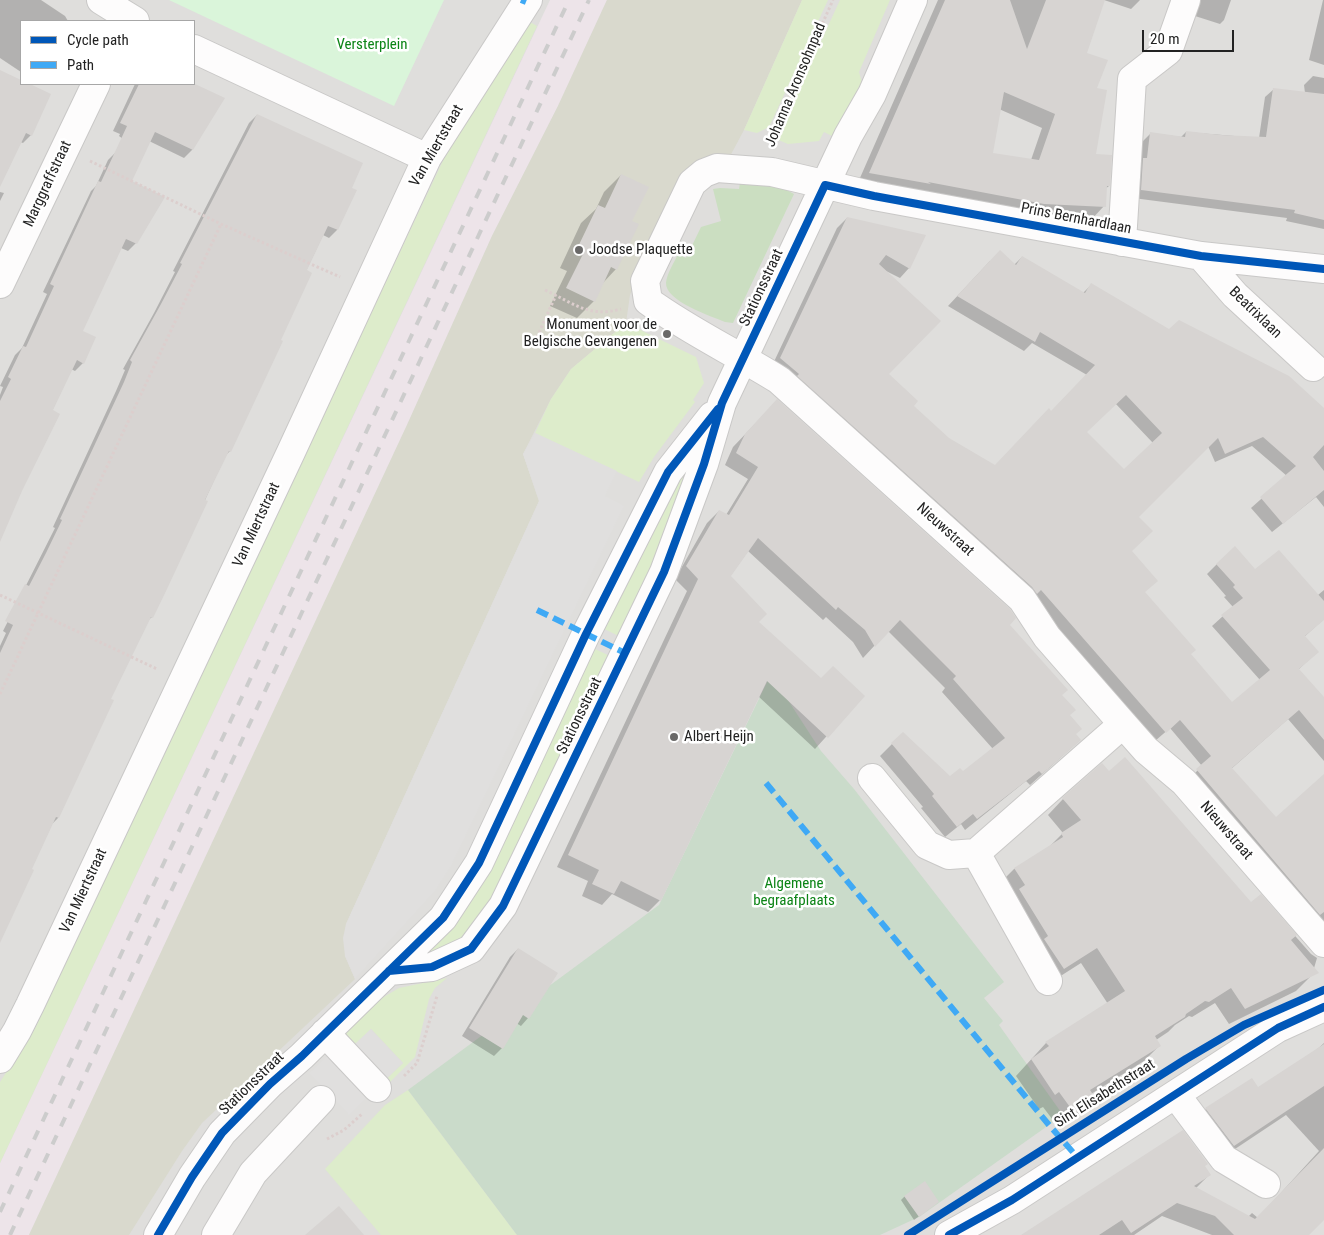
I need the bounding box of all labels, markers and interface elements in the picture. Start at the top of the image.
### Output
legend [20,20,195,85]
street label: Johanna Aronsohnpad [762,20,830,150]
scale bar [1144,20,1236,52]
text: 20 m [1150,30,1180,48]
text: Cycle path [67,31,129,49]
park label: Versterplein [336,36,408,54]
text: Path [67,56,94,74]
street label: Van Miertstraat [406,102,468,190]
street label: Marggraffstraat [20,138,76,230]
street label: Prins Bernhardlaan [1019,199,1133,239]
place label: Joodse Plaquette [589,241,693,259]
marker: Joodse Plaquette [573,244,585,256]
street label: Stationsstraat [736,246,788,330]
street label: Beatrixlaan [1225,283,1285,343]
place label: Monument voor de Belgische Gevangenen [523,316,657,351]
marker: Monument voor de Belgische Gevangenen [661,328,673,340]
street label: Van Miertstraat [230,480,284,570]
street label: Nieuwstraat [913,500,977,560]
street label: Stationsstraat [554,675,606,757]
place label: Albert Heijn [684,728,754,746]
marker: Albert Heijn [668,731,680,743]
street label: Nieuwstraat [1196,798,1256,864]
street label: Van Miertstraat [57,846,111,936]
park label: Algemene begraafplaats [753,875,835,910]
street label: Stationsstraat [216,1049,288,1119]
street label: Sint Elisabethstraat [1051,1056,1159,1132]

